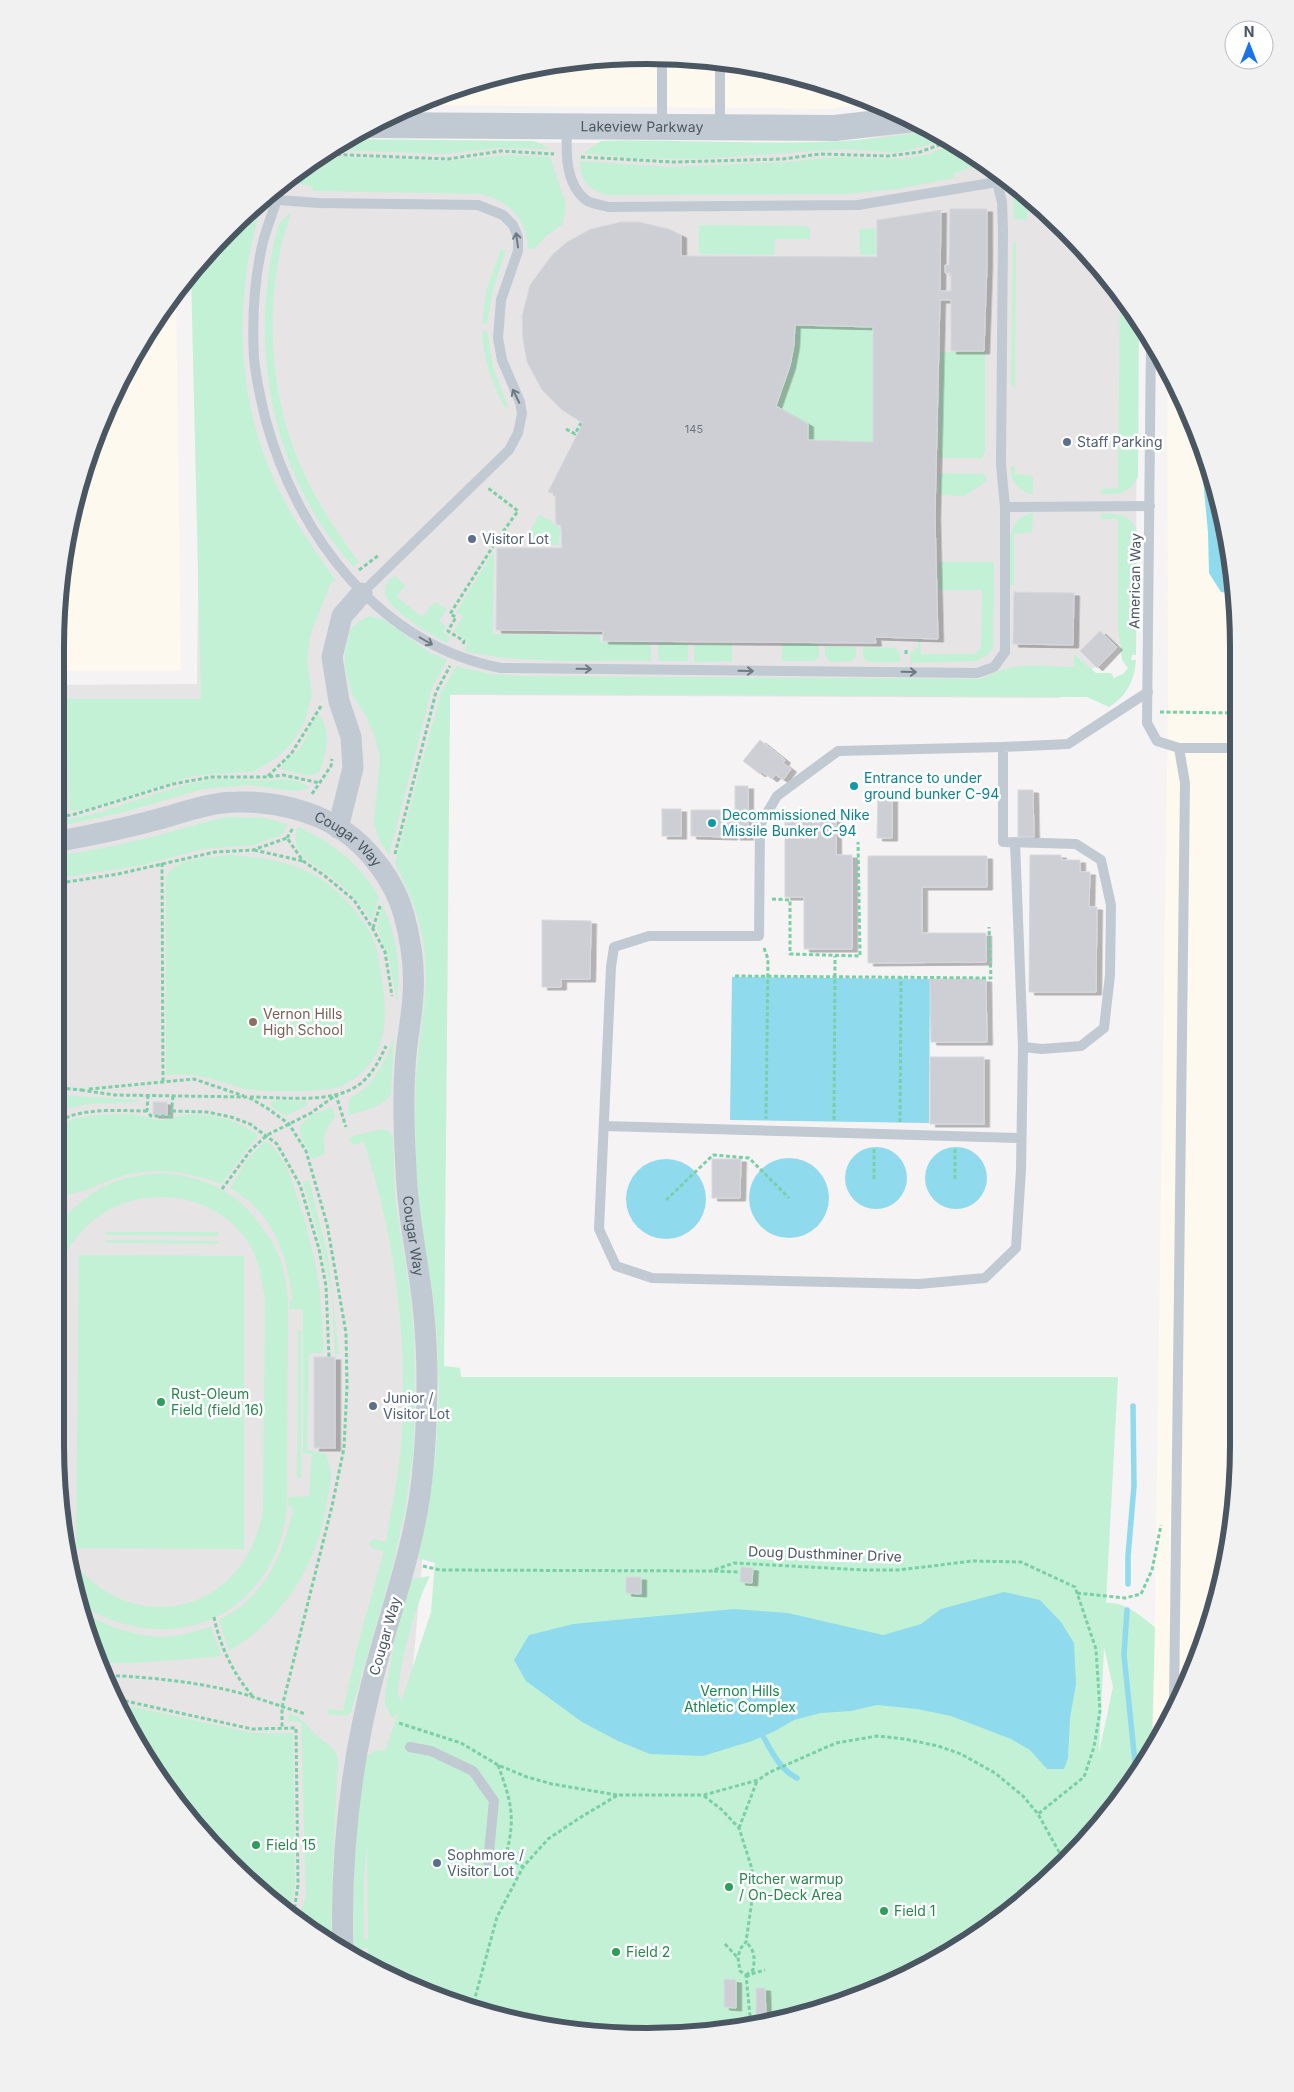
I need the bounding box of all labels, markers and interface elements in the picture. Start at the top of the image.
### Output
north arrow [1224,20,1274,70]
text: N [1244,23,1254,40]
street label: Lakeview Parkway [581,117,704,135]
one-way arrow [512,233,522,249]
one-way arrow [511,389,521,404]
house number: 145 [685,422,703,436]
place label: Staff Parking [1077,433,1162,450]
marker: Staff Parking [1061,436,1073,448]
place label: Visitor Lot [482,530,549,547]
marker: Visitor Lot [466,533,478,545]
street label: American Way [1125,533,1144,629]
one-way arrow [419,636,434,646]
one-way arrow [576,664,592,674]
one-way arrow [738,666,754,676]
one-way arrow [900,667,916,677]
place label: Entrance to under ground bunker C-94 [864,769,999,802]
marker: Entrance to under ground bunker C-94 [848,780,860,792]
place label: Decommissioned Nike Missile Bunker C-94 [722,806,870,839]
street label: Cougar Way [312,807,386,870]
marker: Decommissioned Nike Missile Bunker C-94 [706,817,718,829]
place label: Vernon Hills High School [263,1005,343,1038]
marker: Vernon Hills High School [247,1016,259,1028]
street label: Cougar Way [400,1195,428,1277]
place label: Rust-Oleum Field (field 16) [171,1385,264,1418]
place label: Junior / Visitor Lot [383,1389,450,1422]
marker: Rust-Oleum Field (field 16) [155,1396,167,1408]
marker: Junior / Visitor Lot [367,1400,379,1412]
street label: Doug Dusthminer Drive [748,1542,902,1565]
street label: Cougar Way [365,1594,404,1677]
park label: Vernon Hills Athletic Complex [684,1682,796,1715]
place label: Field 15 [266,1836,316,1853]
marker: Field 15 [250,1839,262,1851]
place label: Sophmore / Visitor Lot [447,1846,524,1879]
marker: Sophmore / Visitor Lot [431,1857,443,1869]
place label: Pitcher warmup / On-Deck Area [739,1870,843,1903]
marker: Pitcher warmup / On-Deck Area [723,1881,735,1893]
place label: Field 1 [894,1902,935,1919]
marker: Field 1 [878,1905,890,1917]
place label: Field 2 [626,1943,670,1960]
marker: Field 2 [610,1946,622,1958]

